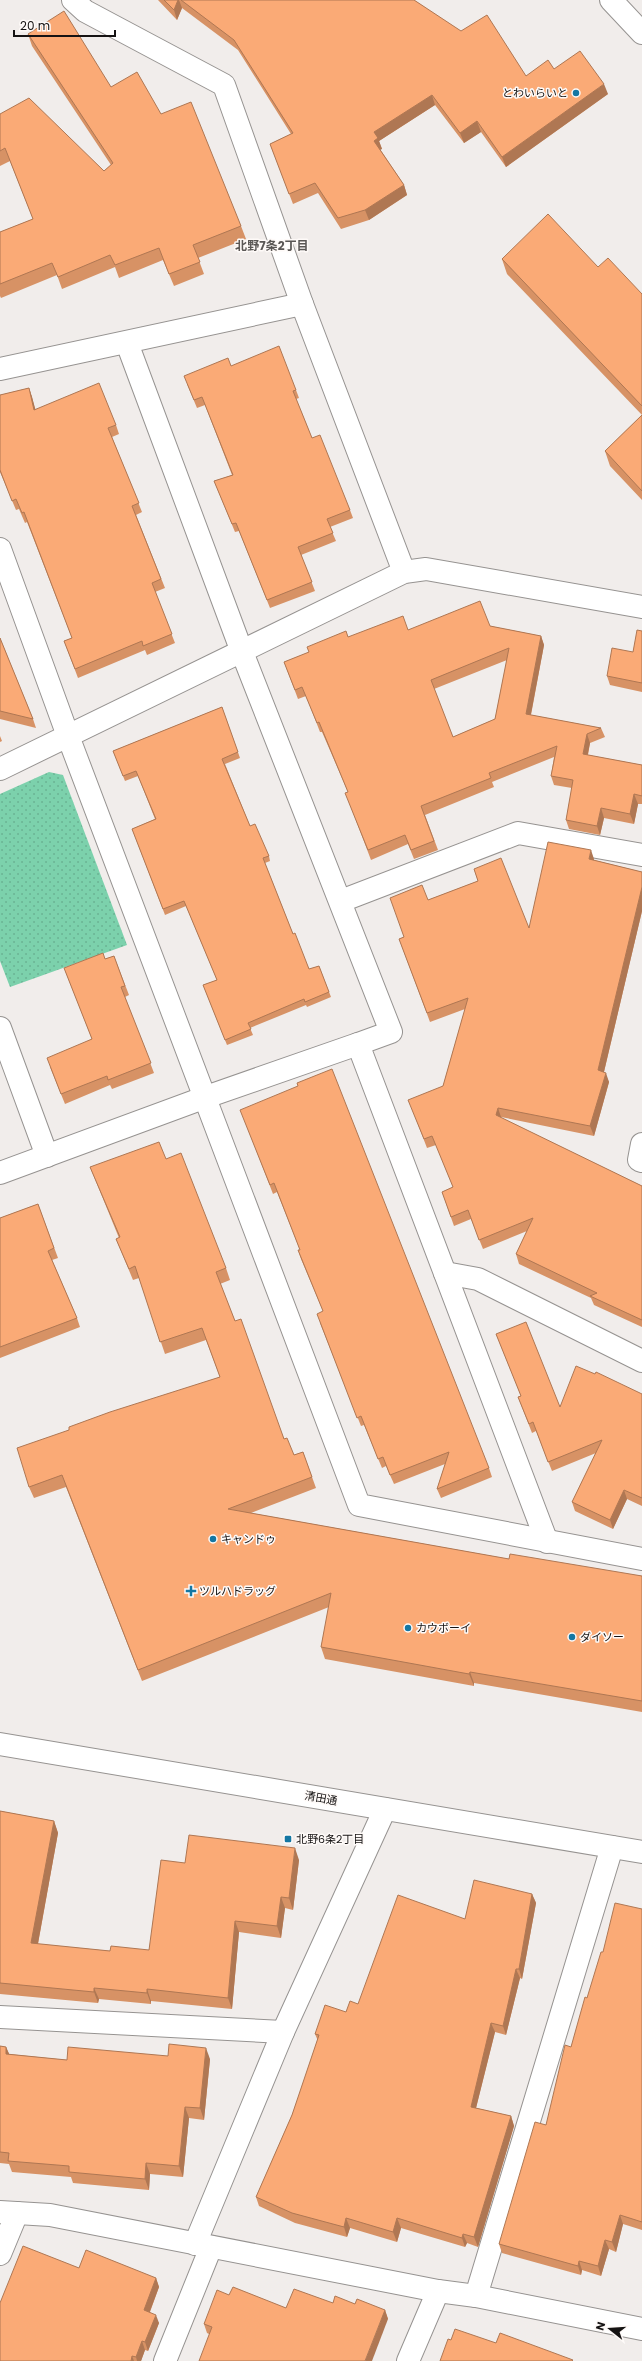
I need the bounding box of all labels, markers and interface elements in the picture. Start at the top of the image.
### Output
scale bar [14,12,115,38]
text: 20 m [20,17,50,34]
place label: とわいらいと [502,85,568,101]
marker: とわいらいと [571,88,581,98]
district label: 北野7条2丁目 [235,237,309,254]
place label: キャンドゥ [221,1531,276,1547]
marker: キャンドゥ [208,1534,218,1544]
place label: ツルハドラッグ [199,1583,276,1599]
marker: ツルハドラッグ [186,1586,196,1596]
place label: カウボーイ [416,1620,471,1636]
marker: カウボーイ [403,1623,413,1633]
place label: ダイソー [580,1629,624,1645]
marker: ダイソー [567,1632,577,1642]
street label: 清田通 [303,1787,339,1809]
place label: 北野6条2丁目 [296,1831,364,1847]
marker: 北野6条2丁目 [283,1834,293,1844]
north arrow [590,2309,630,2349]
text: N [592,2320,609,2332]

